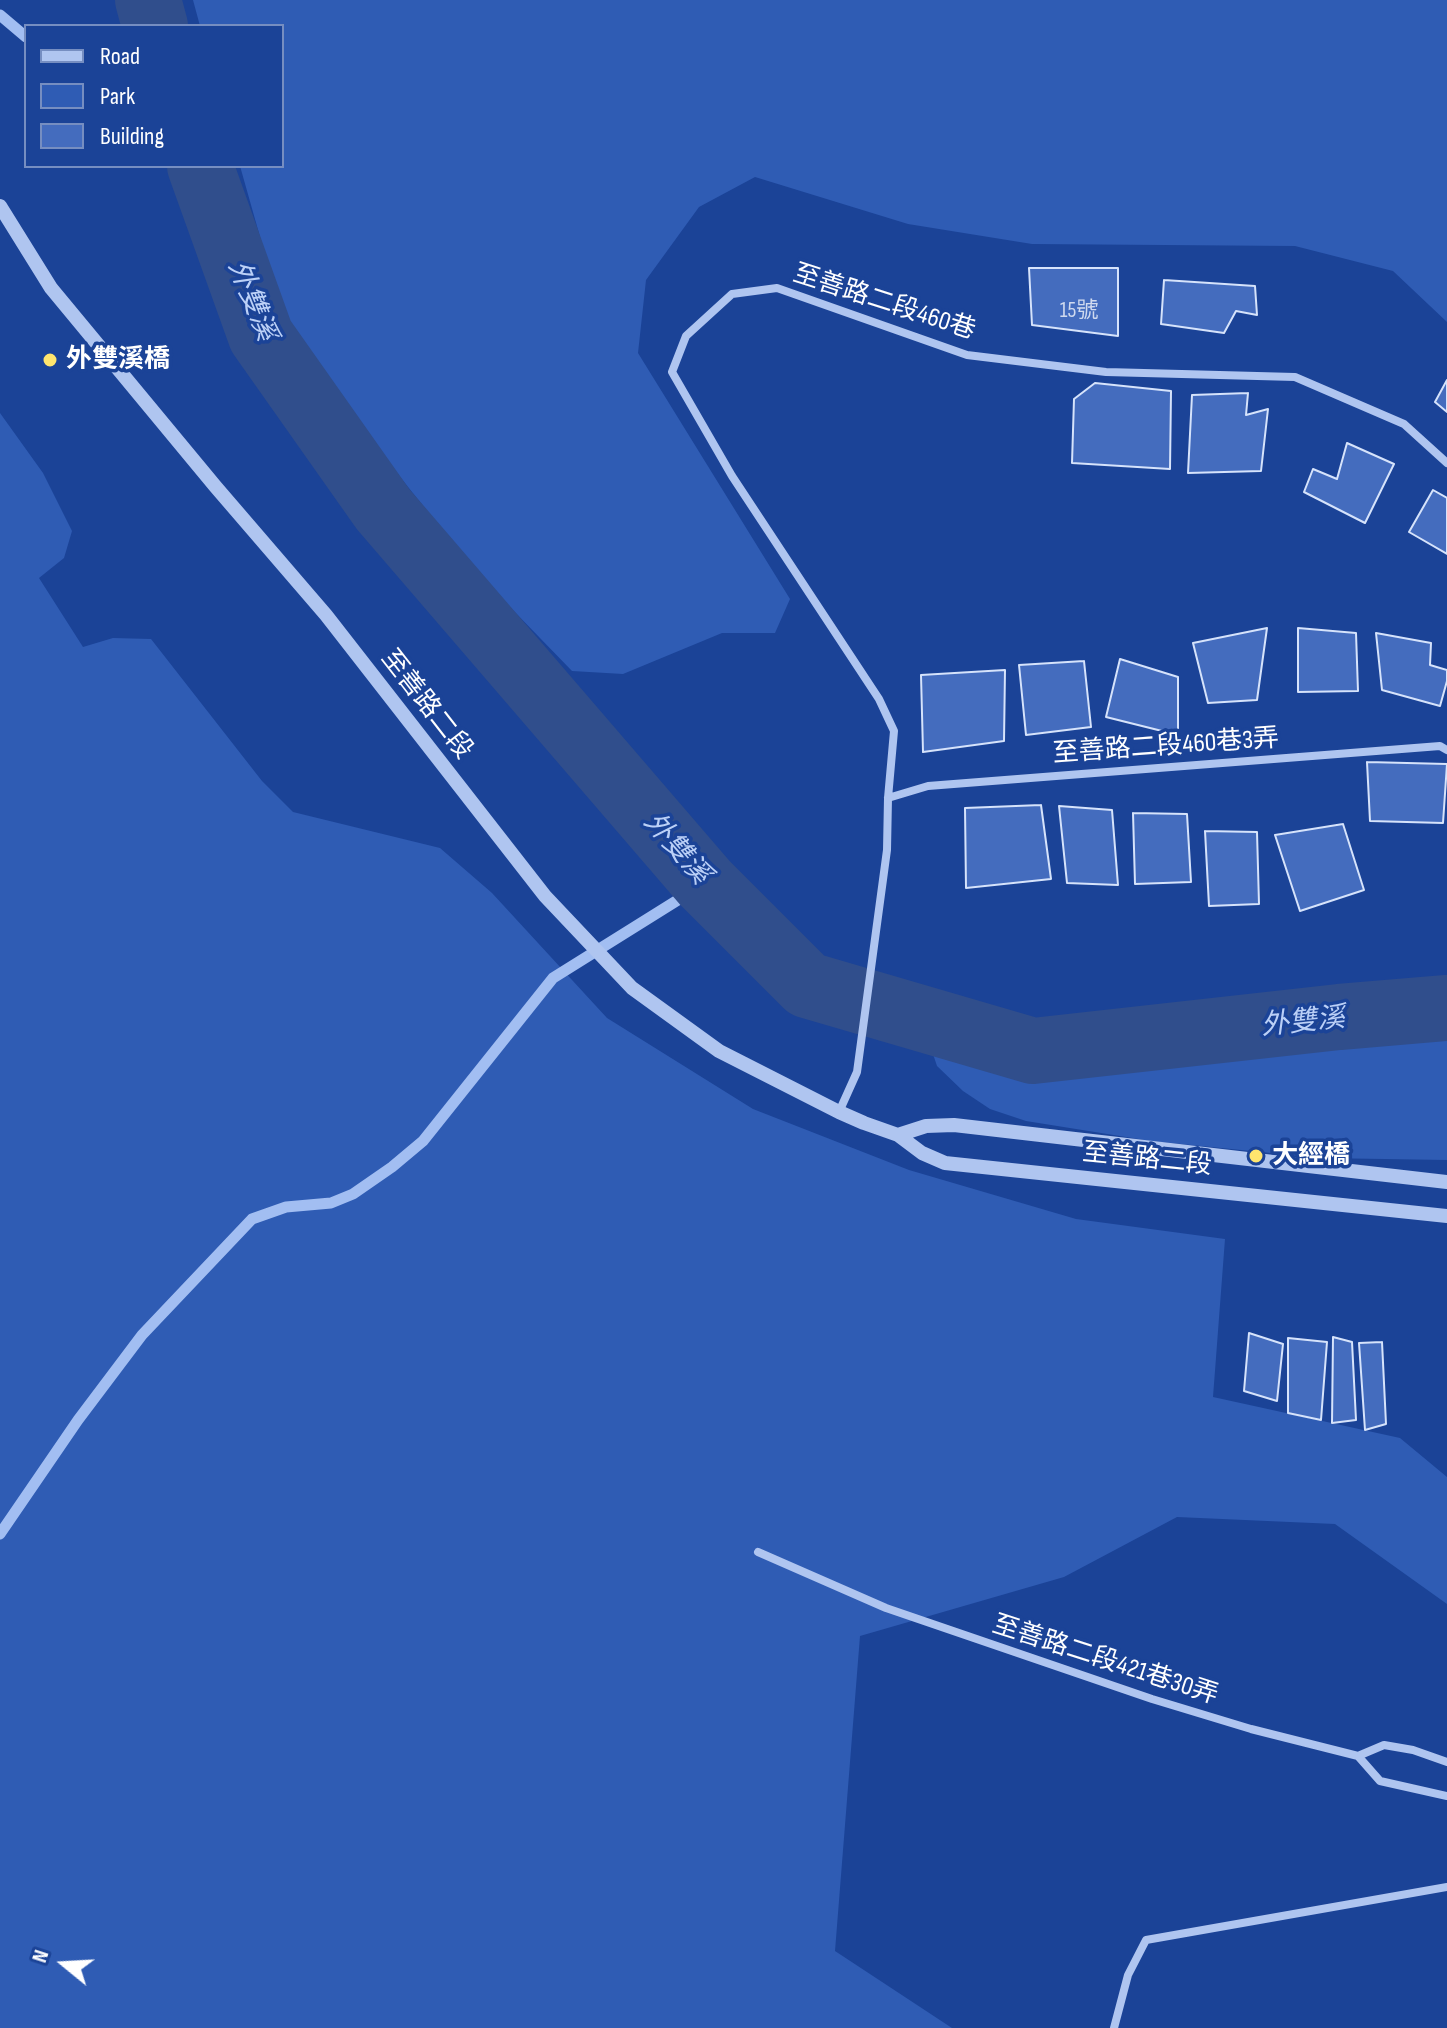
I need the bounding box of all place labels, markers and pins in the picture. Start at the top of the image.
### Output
place label: 外雙溪橋 [66,344,170,376]
marker: 外雙溪橋 [41,351,59,369]
place label: 大經橋 [1272,1140,1350,1172]
marker: 大經橋 [1247,1147,1265,1165]

